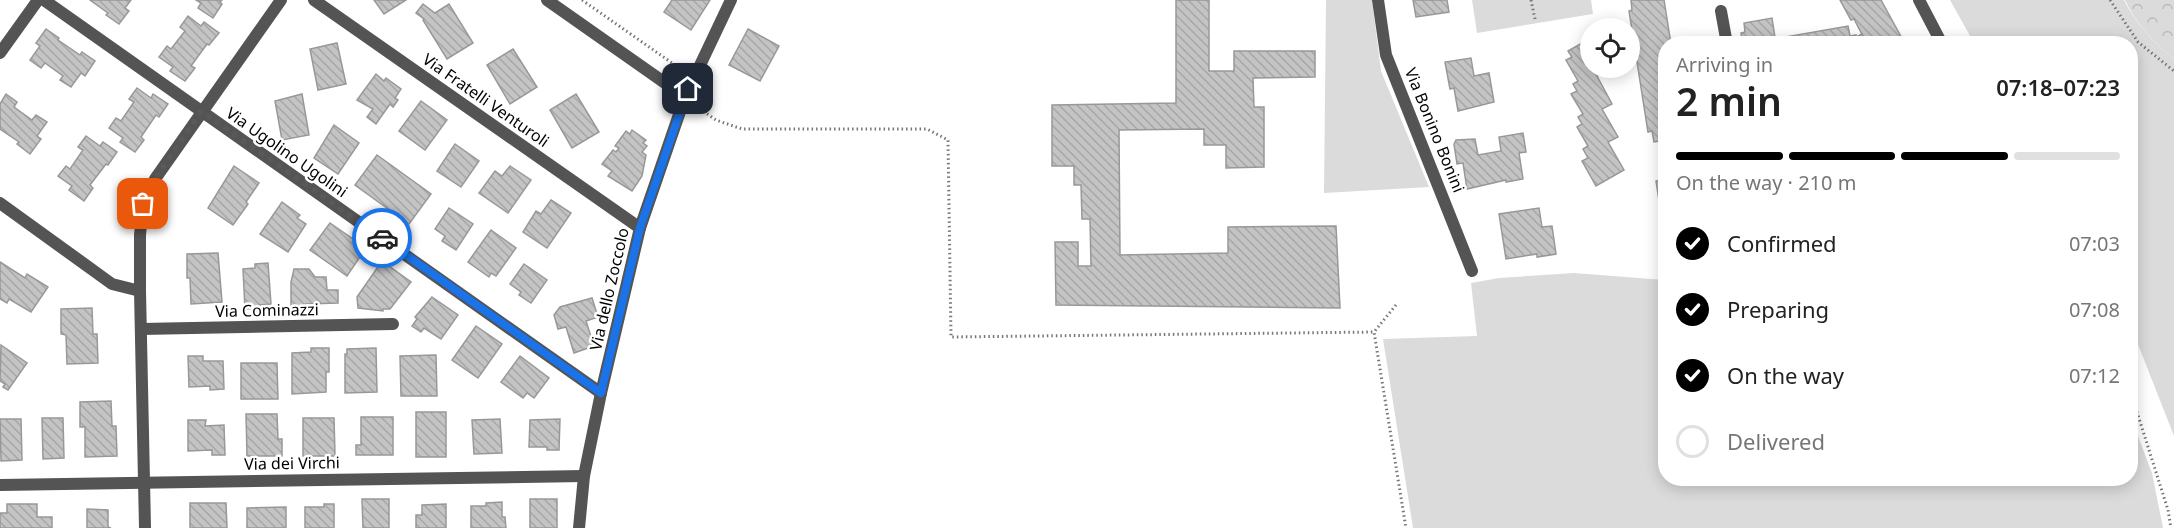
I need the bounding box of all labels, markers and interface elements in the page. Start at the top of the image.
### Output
map controls [1580,18,1640,78]
button: locate [1580,18,1640,78]
street label: Via Fratelli Venturoli [418,48,554,152]
text: Arriving in [1676,51,1773,78]
pin [662,63,713,114]
street label: Via Bonino Bonini [1400,64,1470,196]
icon: home [671,72,704,105]
text: 07:18–07:23 [1996,72,2120,102]
text: 2 min [1676,74,1782,127]
street label: Via Ugolino Ugolini [222,102,352,202]
text: On the way · 210 m [1676,169,1856,196]
pin [117,178,168,229]
icon: bag [126,187,159,220]
courier [352,208,412,268]
icon: car [366,222,399,255]
street label: Via dello Zoccolo [584,225,634,353]
icon: check [1676,227,1709,260]
text: Confirmed [1727,228,1837,258]
text: 07:03 [2069,230,2120,257]
icon: check [1676,293,1709,326]
text: Preparing [1727,294,1829,324]
text: 07:08 [2069,296,2120,323]
street label: Via Cominazzi [215,298,319,322]
icon: check [1676,359,1709,392]
text: On the way [1727,360,1844,390]
text: 07:12 [2069,362,2120,389]
text: Delivered [1727,426,1825,456]
street label: Via dei Virchi [244,451,340,475]

